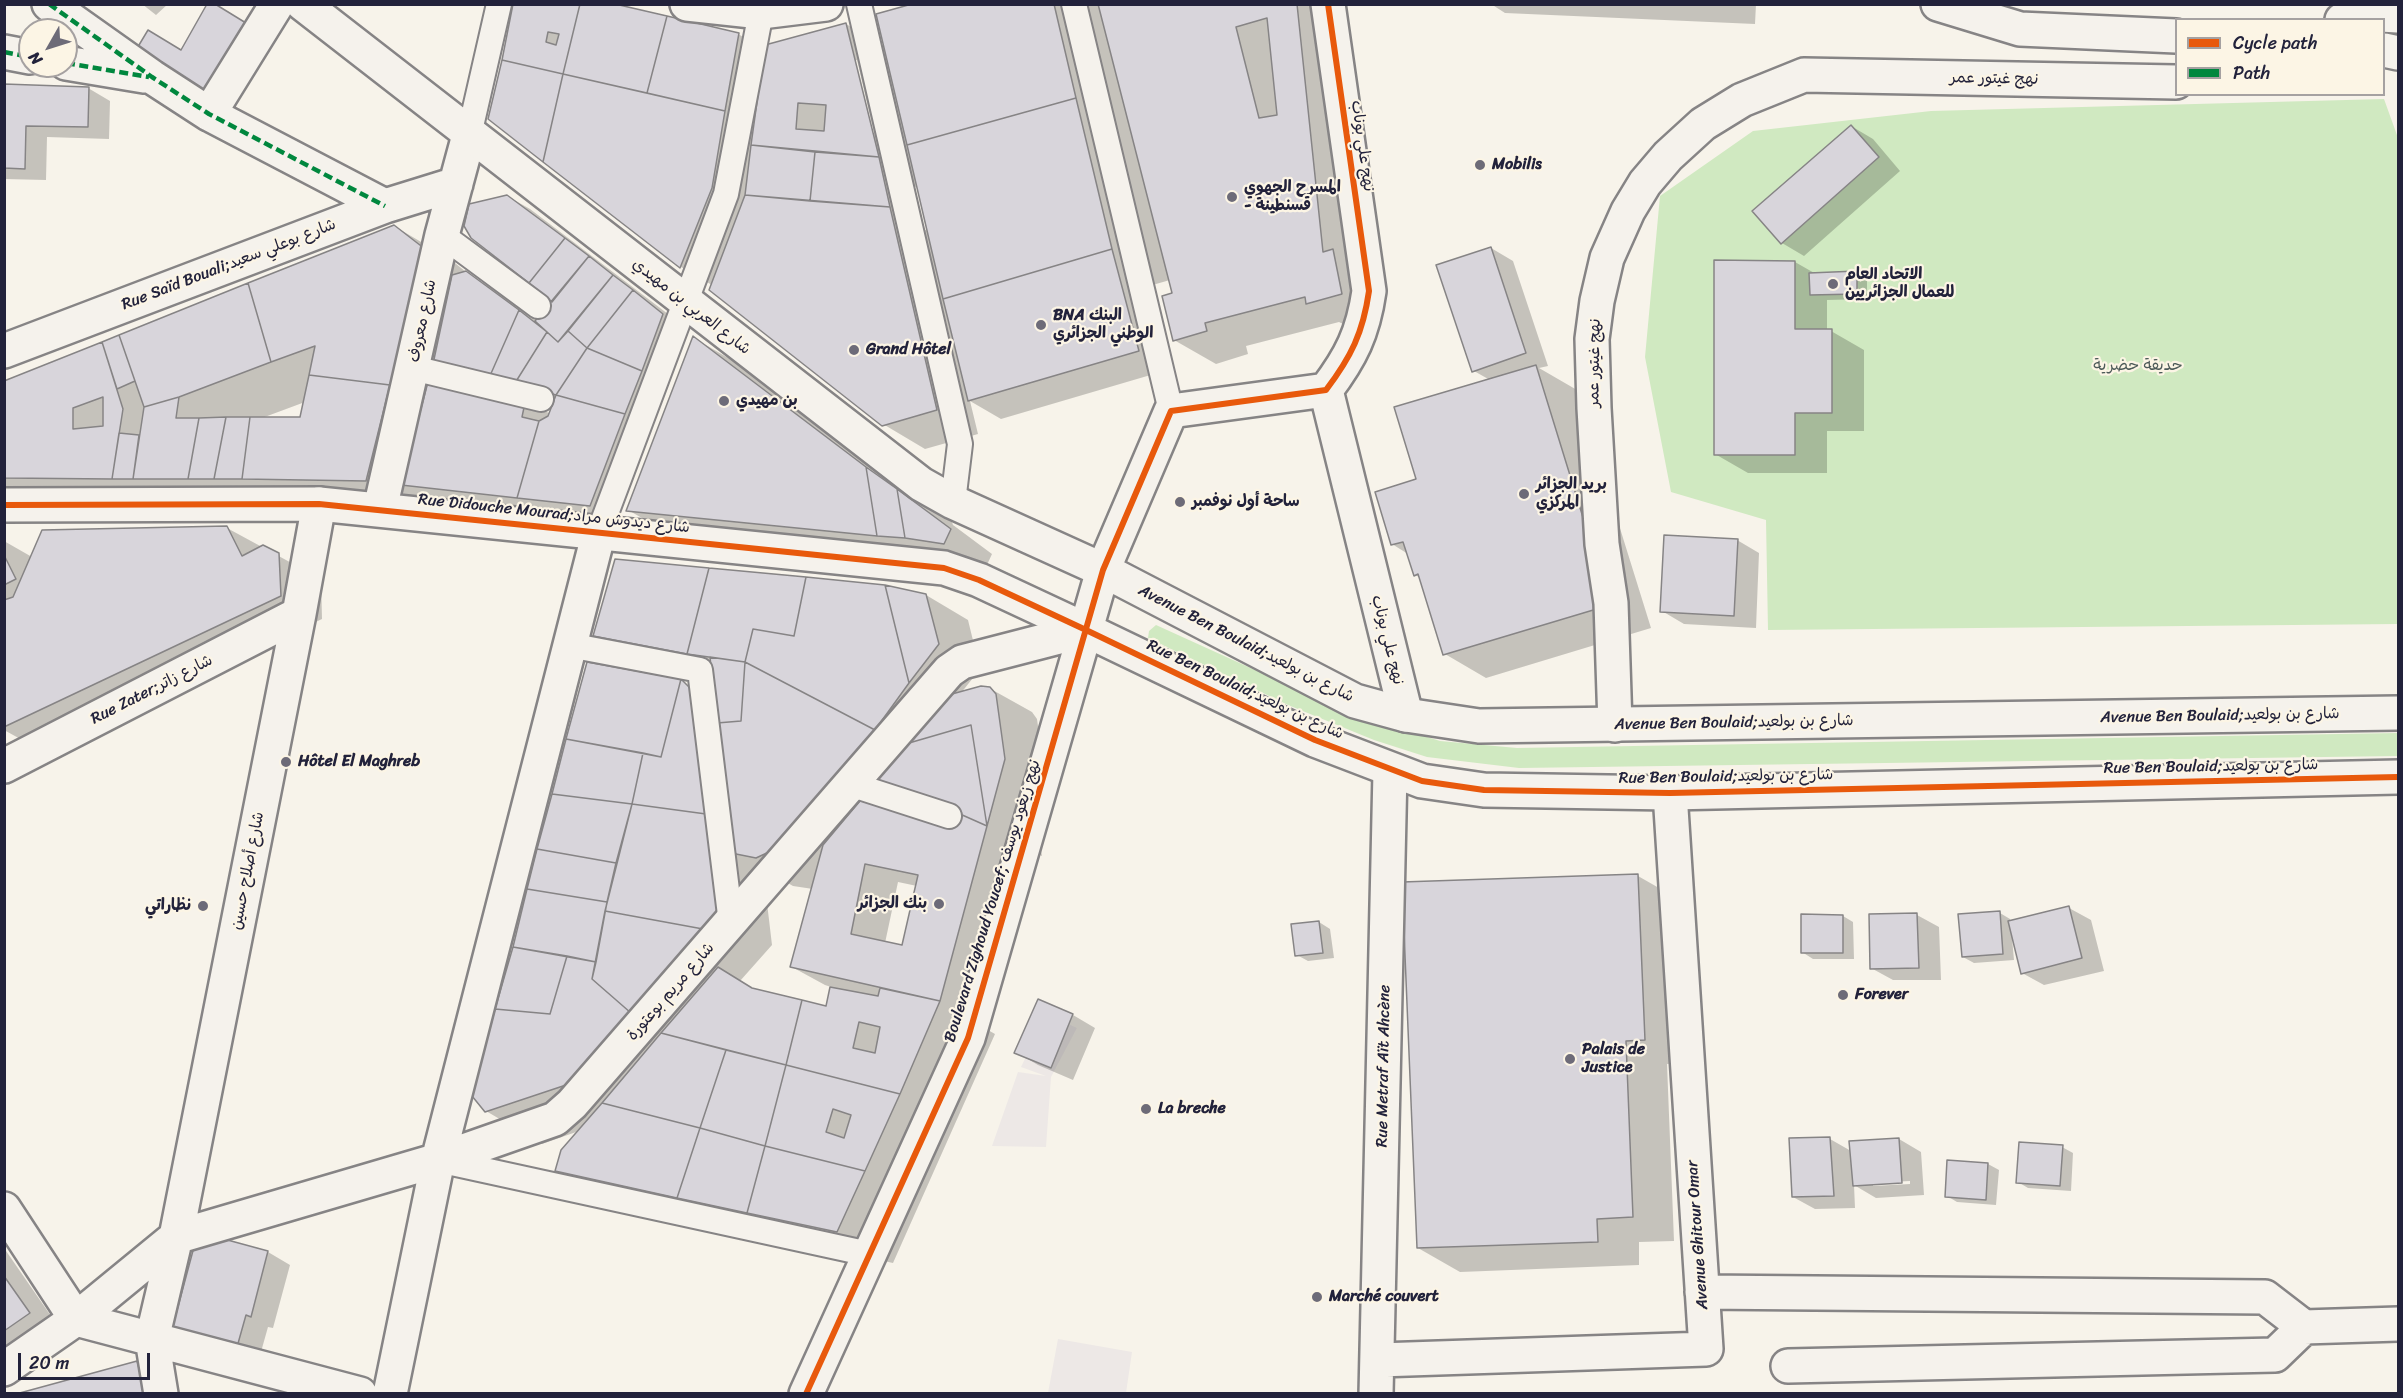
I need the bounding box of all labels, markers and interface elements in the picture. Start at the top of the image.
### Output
north arrow [18,18,78,78]
legend [2175,18,2385,96]
text: Cycle path [2233,27,2317,59]
text: N [20,45,50,72]
text: Path [2233,57,2270,89]
street label: نهج غيتور عمر [1949,69,2039,89]
street label: نهج علي بوناب [1346,99,1378,193]
place label: Mobilis [1492,155,1542,175]
marker: Mobilis [1473,158,1487,172]
place label: المسرح الجهوي - قسنطينة [1244,178,1341,216]
marker: المسرح الجهوي - قسنطينة [1225,190,1239,204]
street label: Rue Saïd Bouali;شارع بوعلي سعيد [119,215,339,315]
street label: شارع العربي بن مهيدي [628,255,754,359]
place label: الاتحاد العام للعمال الجزائريين [1845,265,1954,303]
marker: الاتحاد العام للعمال الجزائريين [1826,277,1840,291]
street label: شارع معروف [405,278,441,364]
place label: BNA البنك الوطني الجزائري [1053,306,1153,344]
marker: BNA البنك الوطني الجزائري [1034,318,1048,332]
street label: نهج غيتور عمر [1585,318,1605,408]
place label: Grand Hôtel [866,340,951,360]
marker: Grand Hôtel [847,343,861,357]
park label: حديقة حضرية [2093,356,2183,376]
place label: بن مهيدي [736,391,798,411]
marker: بن مهيدي [717,394,731,408]
place label: بريد الجزائر المركزي [1536,475,1607,513]
marker: بريد الجزائر المركزي [1517,487,1531,501]
street label: Rue Didouche Mourad;شارع ديدوش مراد [417,490,691,538]
place label: ساحة أول نوفمبر [1192,492,1300,512]
marker: ساحة أول نوفمبر [1173,495,1187,509]
street label: Avenue Ben Boulaid;شارع بن بولعيد [1135,581,1357,707]
street label: نهج علي بوناب [1367,593,1407,687]
street label: Rue Ben Boulaid;شارع بن بولعيد [1144,636,1346,744]
street label: Rue Zater;شارع زاتر [88,651,216,729]
street label: Avenue Ben Boulaid;شارع بن بولعيد [2100,704,2340,728]
street label: Avenue Ben Boulaid;شارع بن بولعيد [1614,711,1854,735]
place label: Hôtel El Maghreb [298,752,420,772]
marker: Hôtel El Maghreb [279,755,293,769]
street label: Rue Ben Boulaid;شارع بن بولعيد [2103,756,2319,778]
street label: Boulevard Zighoud Youcef; نهج زيغود يوسف [941,757,1045,1045]
street label: Rue Ben Boulaid;شارع بن بولعيد [1618,766,1834,788]
street label: شارع أصلاح حسين [227,810,269,932]
place label: بنك الجزائر [858,894,927,914]
place label: نظاراتي [145,896,191,916]
marker: بنك الجزائر [932,897,946,911]
marker: نظاراتي [196,899,210,913]
street label: شارع مريم بوعتورة [623,939,719,1045]
street label: Rue Metraf Aït Ahcène [1373,984,1395,1148]
place label: Forever [1855,985,1908,1005]
marker: Forever [1836,988,1850,1002]
place label: Palais de Justice [1582,1040,1645,1078]
marker: Palais de Justice [1563,1052,1577,1066]
place label: La breche [1158,1099,1226,1119]
marker: La breche [1139,1102,1153,1116]
street label: Avenue Ghitour Omar [1683,1160,1713,1310]
place label: Marché couvert [1329,1287,1439,1307]
marker: Marché couvert [1310,1290,1324,1304]
scale bar [21,1341,153,1379]
text: 20 m [29,1347,69,1379]

